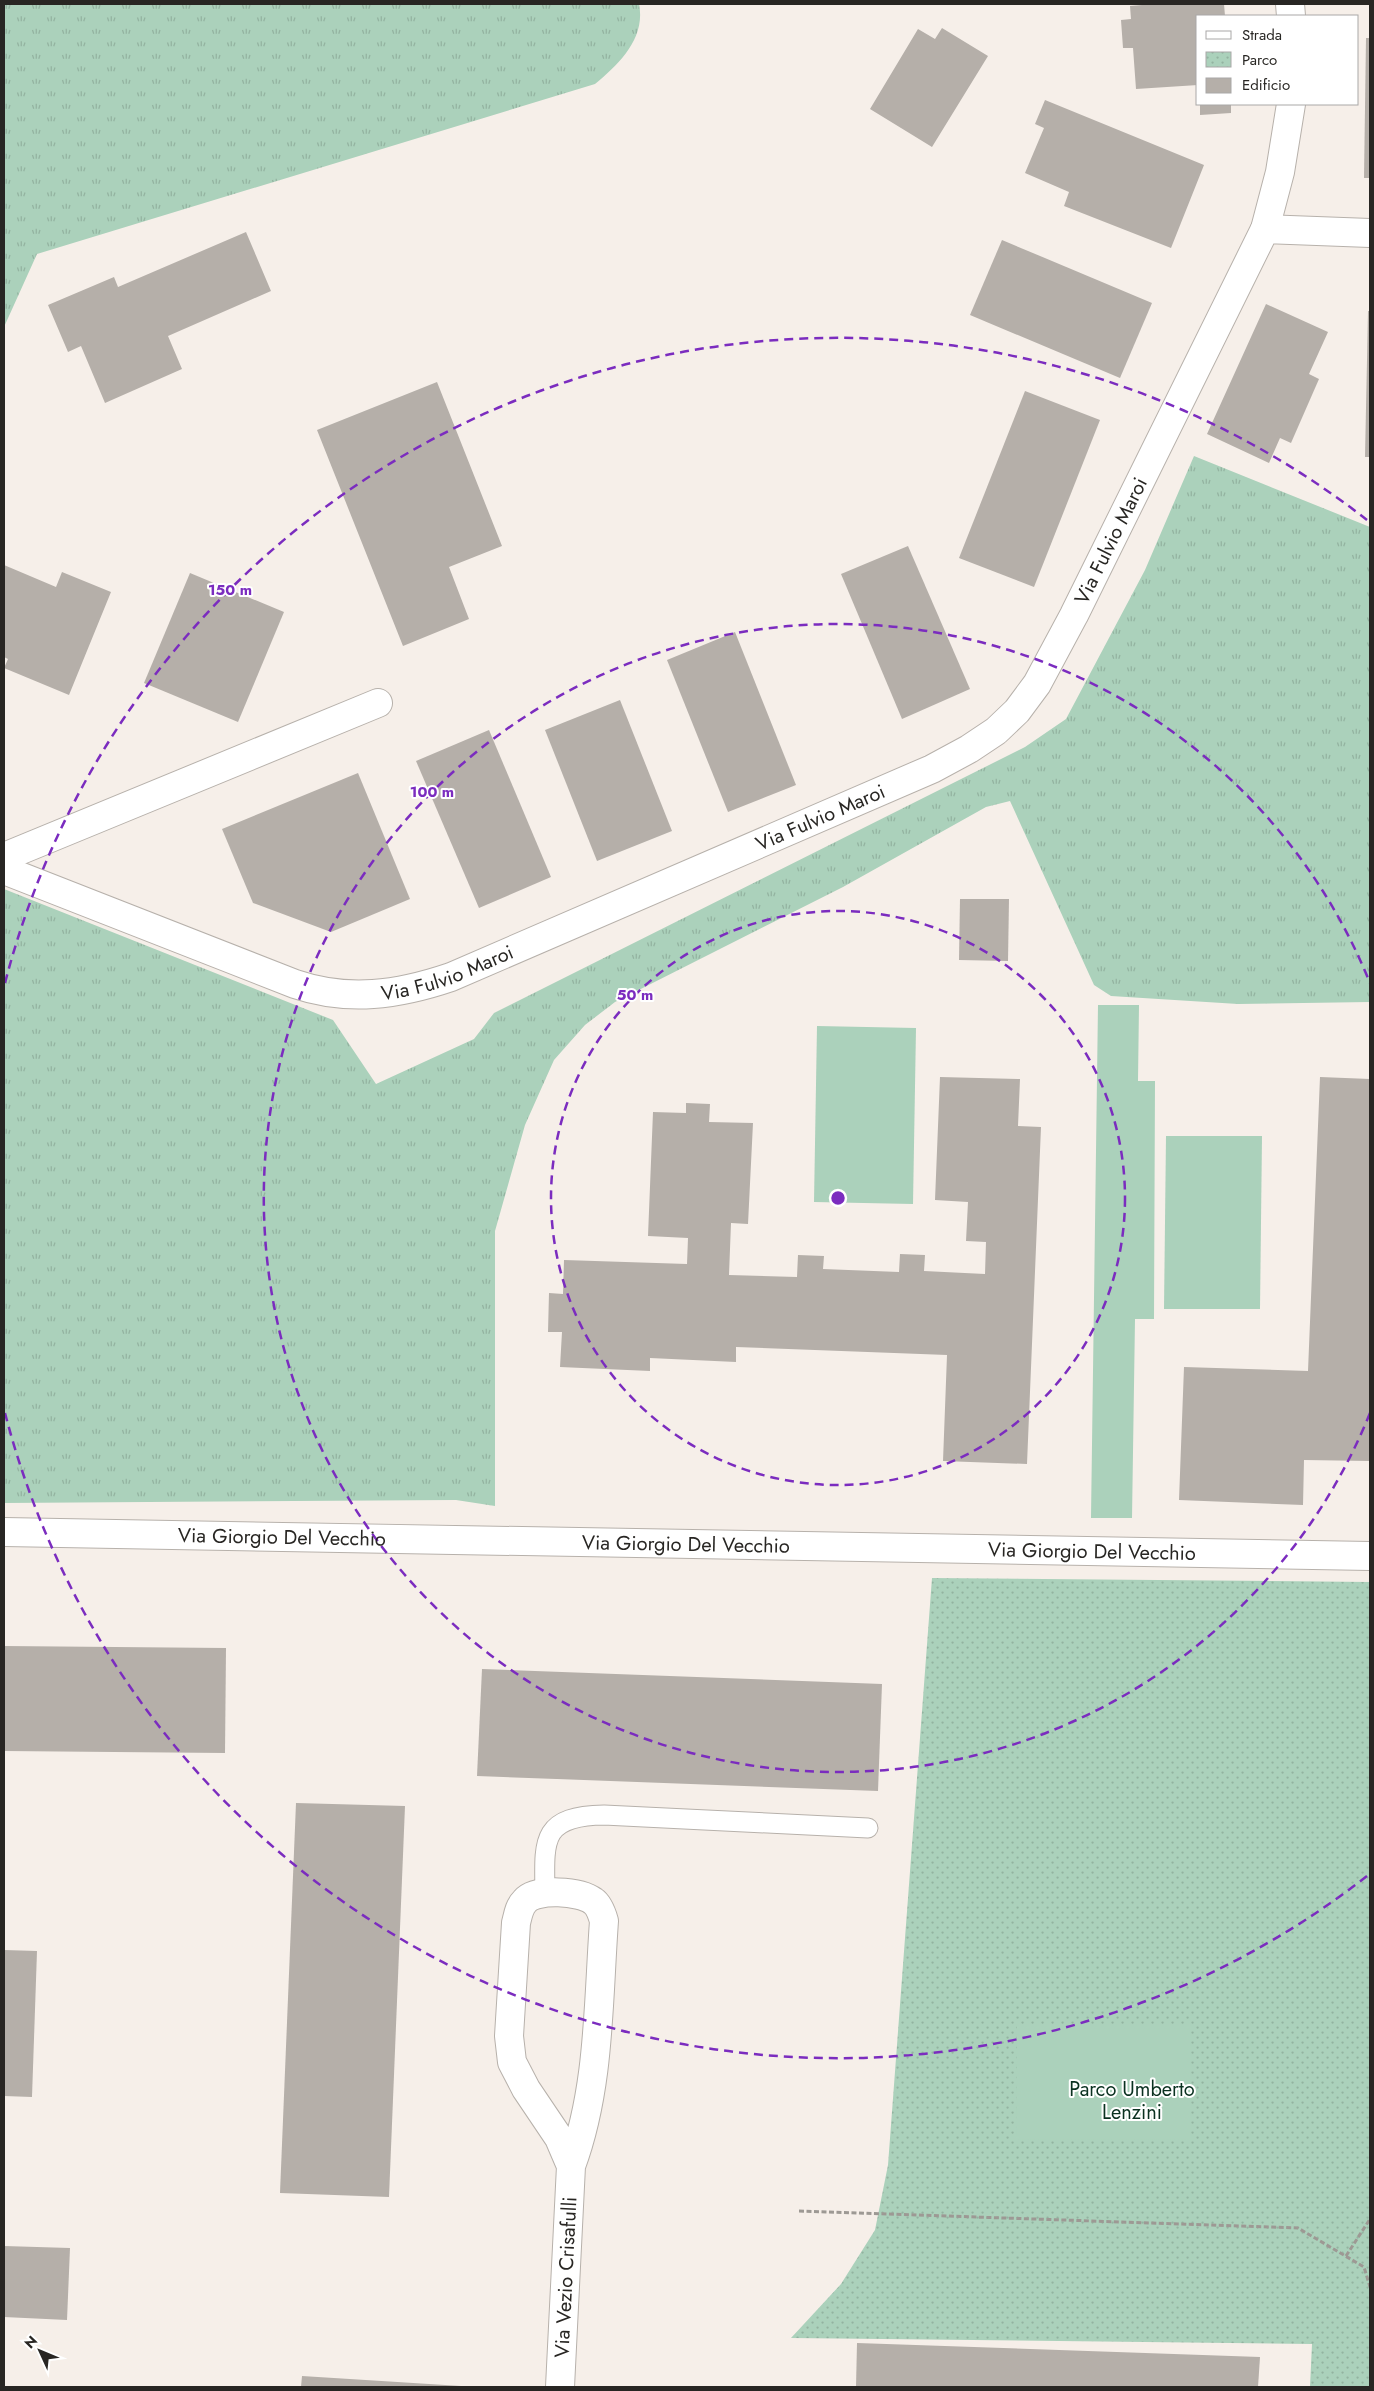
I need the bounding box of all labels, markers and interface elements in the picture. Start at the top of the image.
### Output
legend [1196,15,1359,105]
text: Strada [1242,24,1282,46]
text: Parco [1242,49,1277,71]
text: Edificio [1242,74,1290,96]
street label: Via Fulvio Maroi [1067,472,1154,609]
text: 150 m [208,579,252,601]
street label: Via Fulvio Maroi [751,777,889,858]
text: 100 m [410,781,454,803]
street label: Via Fulvio Maroi [379,937,518,1008]
text: 50 m [617,984,653,1006]
centre of rings [829,1189,847,1207]
street label: Via Giorgio Del Vecchio [178,1521,386,1553]
street label: Via Giorgio Del Vecchio [582,1528,790,1560]
street label: Via Giorgio Del Vecchio [988,1535,1196,1567]
park label: Parco Umberto Lenzini [1069,2075,1195,2127]
street label: Via Vezio Crisafulli [547,2196,584,2358]
north arrow [15,2326,65,2376]
text: N [20,2331,42,2353]

